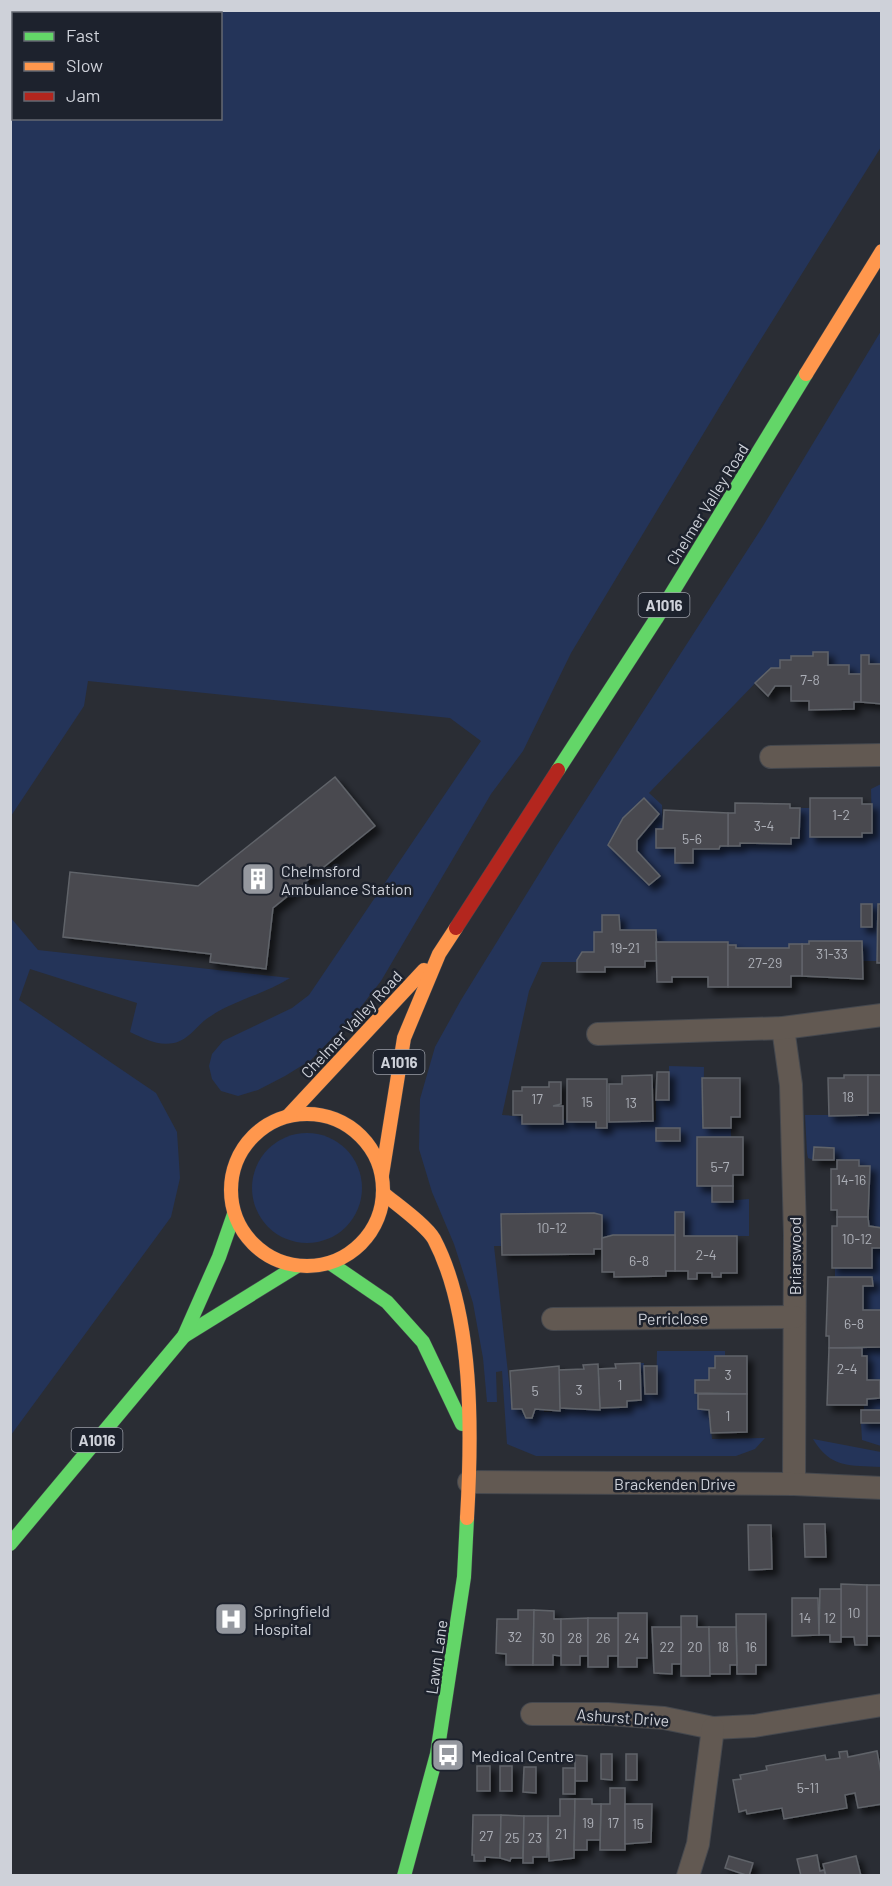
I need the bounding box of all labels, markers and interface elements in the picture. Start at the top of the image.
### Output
legend [12,12,222,120]
text: Fast [66,24,100,46]
text: Slow [66,54,103,76]
text: Jam [66,84,100,106]
street label: Chelmer Valley Road [662,440,752,568]
road number: A1016 [638,593,690,617]
house number: 7-8 [800,671,820,688]
house number: 1-2 [832,806,850,823]
house number: 3-4 [754,817,774,834]
house number: 5-6 [682,830,702,847]
building icon: Chelmsford Ambulance Station [240,861,276,897]
place label: Chelmsford Ambulance Station [281,861,412,898]
house number: 19-21 [610,939,640,956]
house number: 31-33 [816,945,848,962]
house number: 27-29 [748,954,782,971]
street label: Chelmer Valley Road [296,966,406,1082]
road number: A1016 [374,1050,424,1074]
house number: 18 [842,1088,854,1105]
house number: 17 [531,1090,543,1107]
house number: 15 [581,1093,593,1110]
house number: 13 [625,1094,637,1111]
house number: 5-7 [711,1158,730,1175]
house number: 14-16 [836,1171,866,1188]
street label: Briarswood [785,1217,804,1295]
house number: 10-12 [537,1219,567,1236]
house number: 10-12 [842,1230,872,1247]
house number: 2-4 [696,1246,716,1263]
house number: 6-8 [629,1252,649,1269]
street label: Perriclose [638,1308,708,1328]
house number: 6-8 [844,1315,864,1332]
house number: 2-4 [837,1360,857,1377]
house number: 3 [724,1366,732,1383]
house number: 1 [618,1376,622,1393]
house number: 3 [575,1381,583,1398]
house number: 5 [531,1382,539,1399]
house number: 1 [726,1407,730,1424]
road number: A1016 [72,1428,122,1452]
street label: Brackenden Drive [614,1474,736,1493]
hospital icon: Springfield Hospital [213,1601,249,1637]
place label: Springfield Hospital [254,1601,330,1638]
house number: 10 [848,1604,860,1621]
house number: 14 [799,1609,811,1626]
house number: 12 [824,1609,836,1626]
street label: Lawn Lane [421,1619,451,1695]
house number: 32 [508,1628,522,1645]
house number: 30 [539,1629,555,1646]
house number: 28 [568,1629,582,1646]
house number: 26 [596,1629,610,1646]
house number: 24 [624,1629,640,1646]
house number: 22 [659,1638,675,1655]
house number: 20 [687,1638,703,1655]
house number: 18 [717,1638,729,1655]
house number: 16 [745,1638,757,1655]
street label: Ashurst Drive [576,1704,670,1730]
bus stop icon: Medical Centre [430,1737,466,1773]
place label: Medical Centre [471,1746,574,1765]
house number: 5-11 [797,1779,819,1796]
house number: 19 [582,1814,594,1831]
house number: 17 [607,1814,619,1831]
house number: 15 [632,1815,644,1832]
house number: 21 [555,1825,567,1842]
house number: 27 [479,1827,493,1844]
house number: 25 [505,1829,519,1846]
house number: 23 [528,1829,542,1846]

